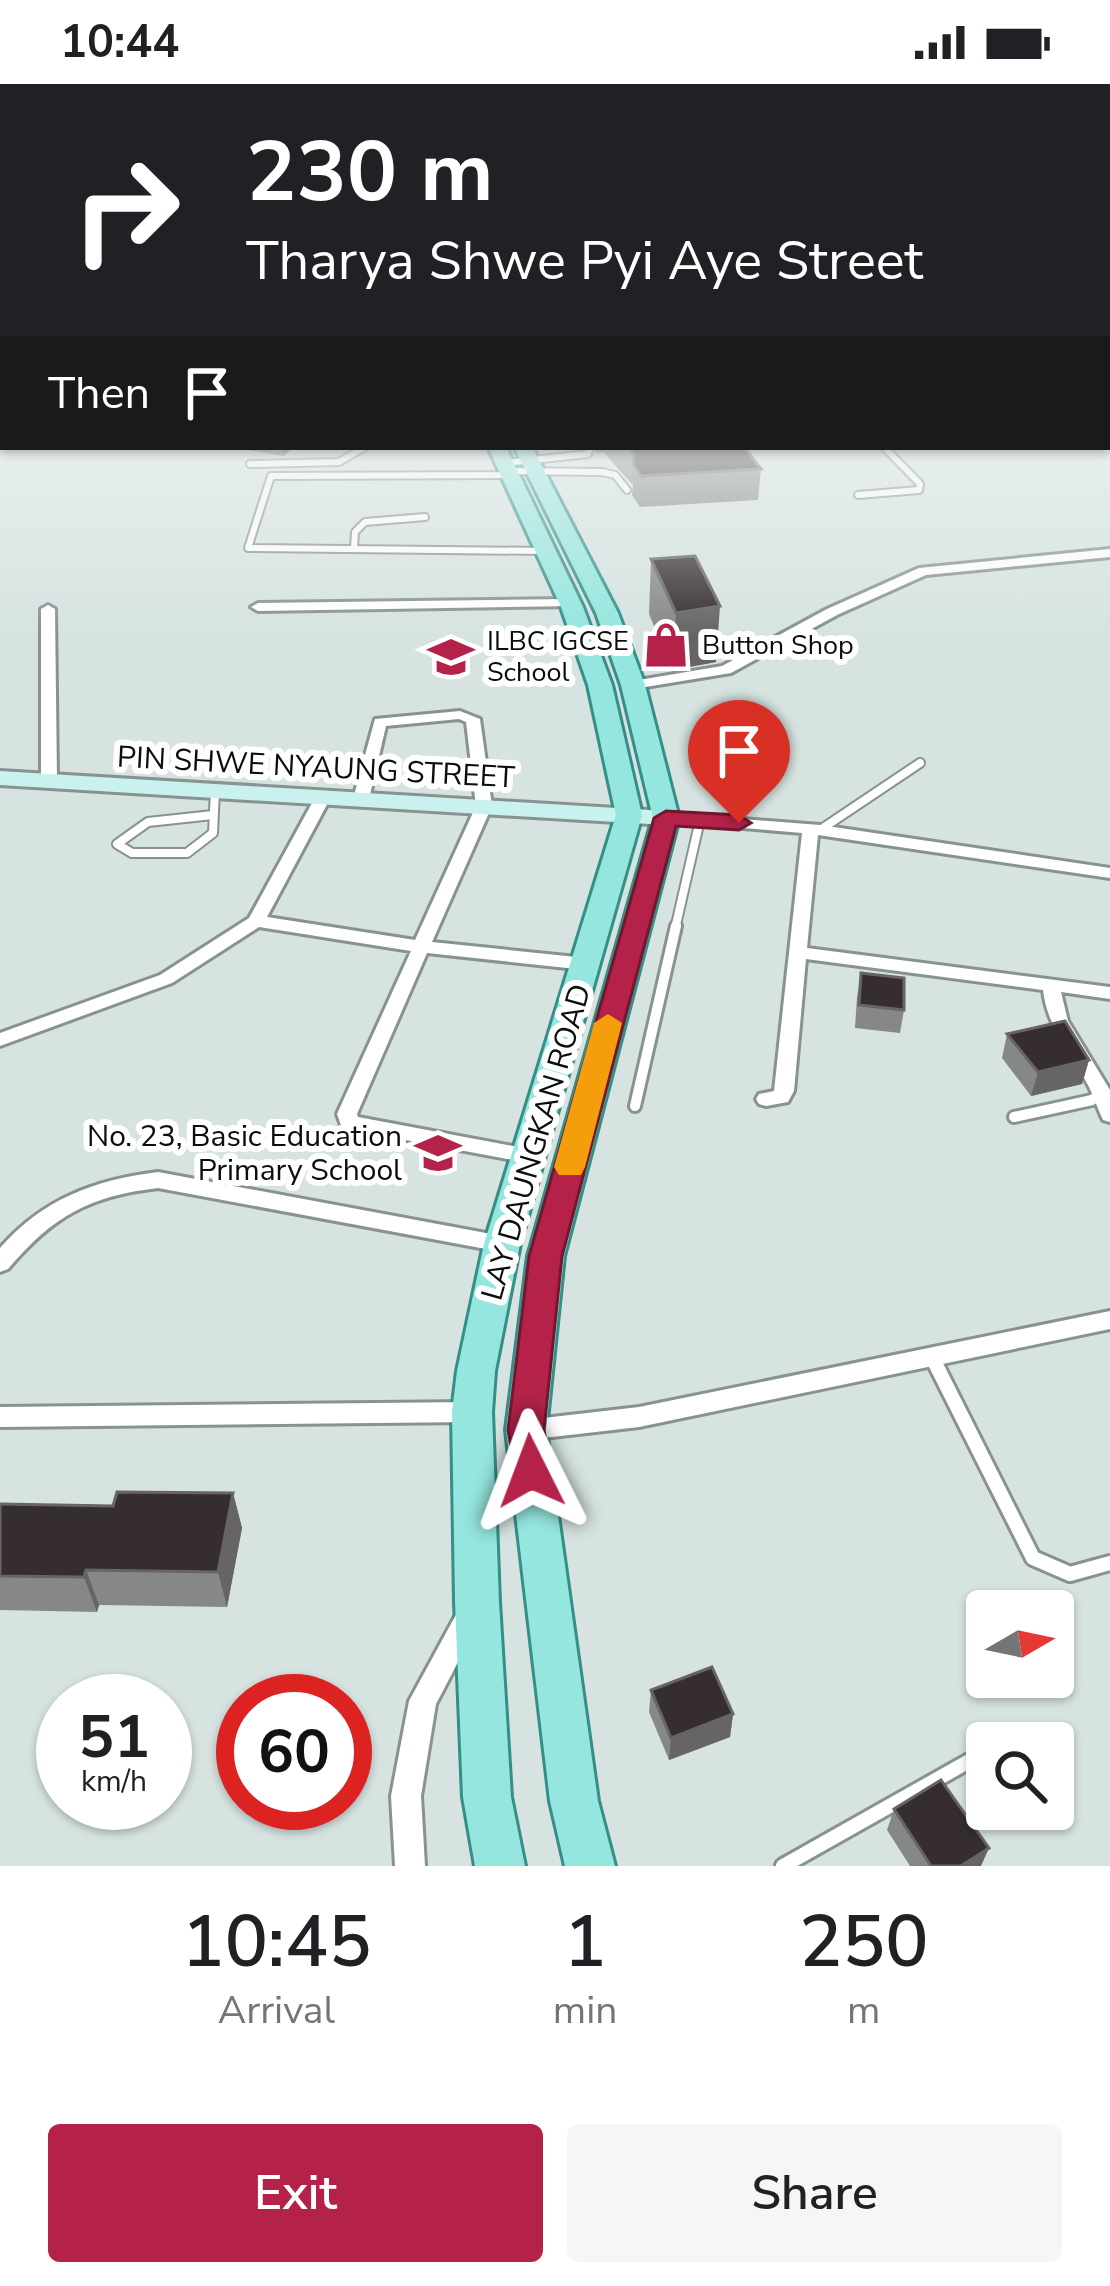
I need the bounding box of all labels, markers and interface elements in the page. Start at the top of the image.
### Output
text: 10:44 [60,12,179,73]
text: 230 m [246,115,494,230]
icon: right [48,132,204,288]
text: Tharya Shwe Pyi Aye Street [246,224,923,298]
icon: arrive [174,360,240,426]
text: Then [48,363,150,424]
shop icon: Button Shop [641,620,691,670]
place label: ILBC IGCSE School [487,623,629,691]
place label: Button Shop [702,627,854,664]
school or university icon: ILBC IGCSE School [426,632,476,682]
pin [688,700,790,823]
icon: arrive [706,718,772,784]
street label: PIN SHWE NYAUNG STREET [116,737,516,798]
street label: LAY DAUNGKAN ROAD [472,979,601,1305]
place label: No. 23, Basic Education Primary School [87,1116,402,1191]
school or university icon: No. 23, Basic Education Primary School [413,1128,463,1178]
position arrow [468,1408,594,1534]
north arrow [966,1590,1074,1698]
map controls [966,1590,1074,1830]
speed limit sign: 60 [216,1674,372,1830]
text: 51 [78,1696,150,1778]
button: search [966,1722,1074,1830]
text: km/h [81,1761,147,1802]
text: 10:45 [181,1893,371,1991]
text: 1 [564,1893,607,1991]
text: 250 [799,1893,928,1991]
text: Arrival [218,1984,335,2037]
text: min [553,1984,617,2037]
text: m [847,1984,880,2037]
button: Exit [48,2124,543,2262]
button: Share [567,2124,1062,2262]

